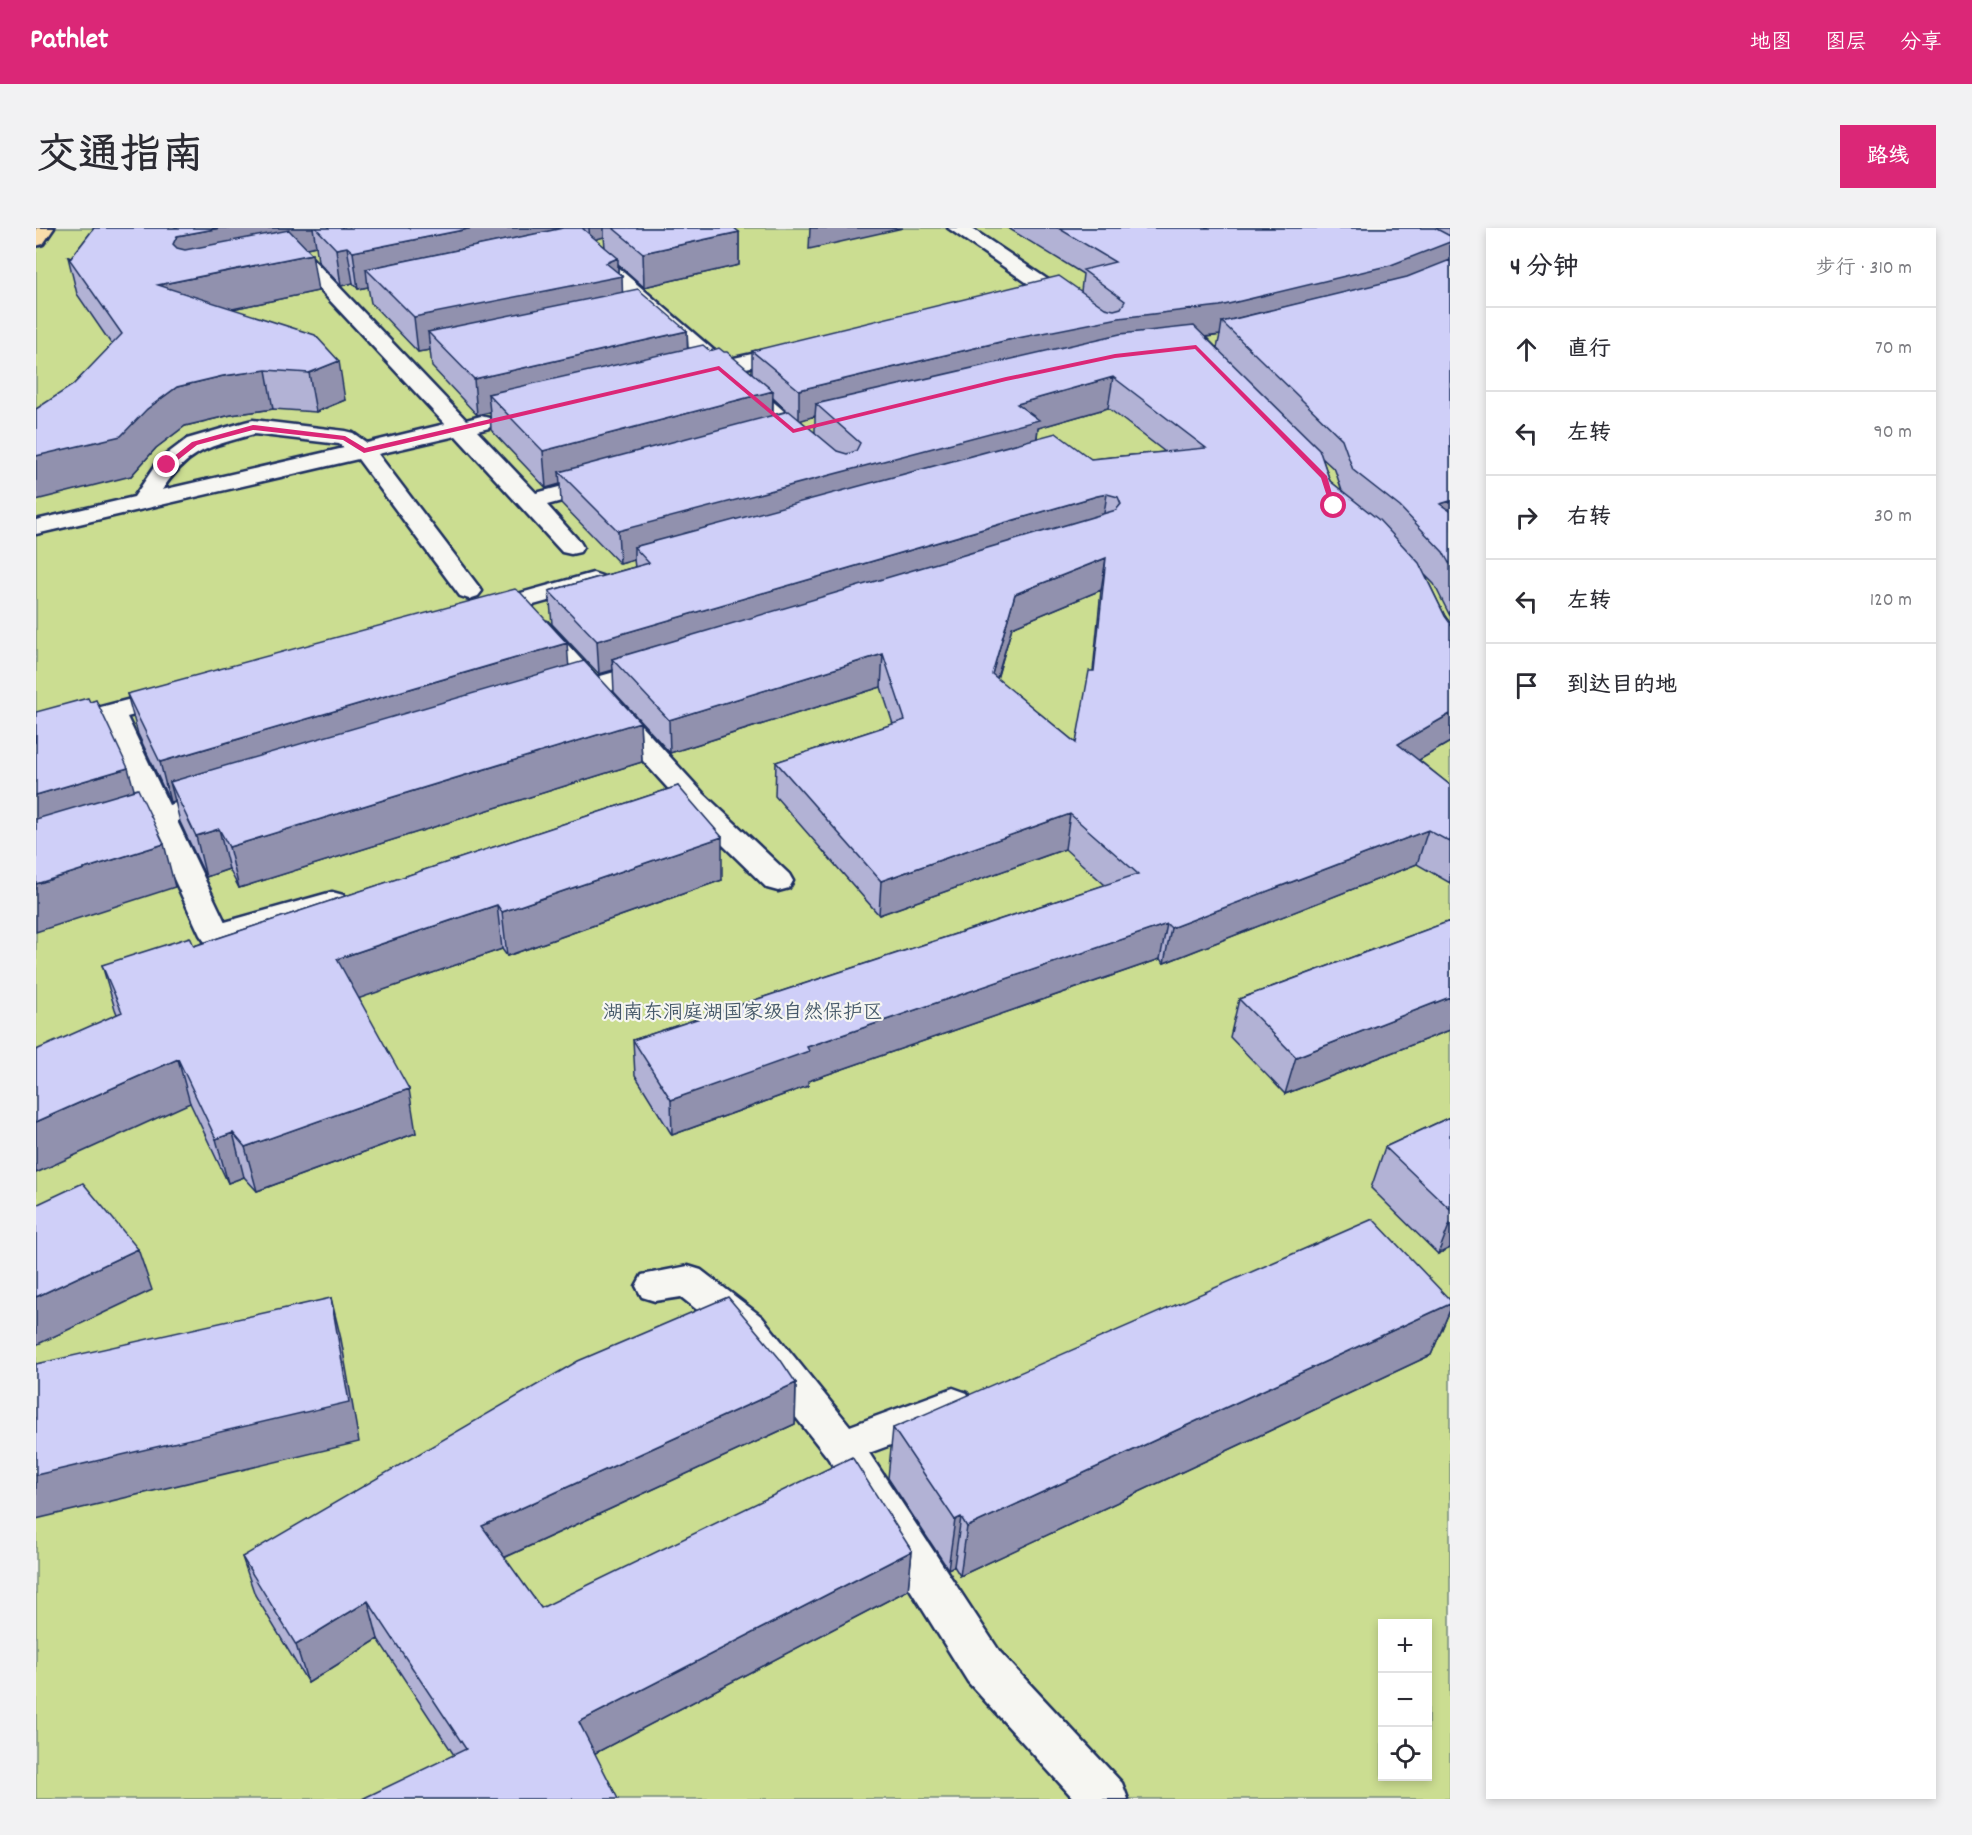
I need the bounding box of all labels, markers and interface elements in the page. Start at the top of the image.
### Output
text: Pathlet [30,22,108,62]
text: 地图 [1750,29,1792,59]
text: 图层 [1825,29,1867,59]
text: 分享 [1900,29,1942,59]
button: 路线 [1840,125,1936,188]
text: 交通指南 [36,129,204,189]
text: 4 分钟 [1510,250,1579,287]
text: 步行 · 310 m [1816,255,1912,283]
icon: ahead [1510,333,1543,366]
text: 直行 [1567,335,1611,366]
text: 70 m [1875,335,1912,363]
icon: left [1510,417,1543,450]
text: 左转 [1567,419,1611,450]
text: 90 m [1874,419,1912,447]
route end [153,451,179,477]
route start [1320,492,1346,518]
icon: right [1510,501,1543,534]
text: 右转 [1567,503,1611,534]
text: 30 m [1874,503,1912,531]
icon: left [1510,585,1543,618]
text: 左转 [1567,587,1611,618]
text: 120 m [1870,587,1912,615]
icon: arrive [1510,669,1543,702]
text: 到达目的地 [1567,671,1677,702]
park label: 湖南东洞庭湖国家级自然保护区 [603,1000,883,1028]
map controls [1378,1619,1432,1781]
button: + [1378,1619,1432,1673]
button: − [1378,1673,1432,1727]
button: locate [1378,1727,1432,1781]

